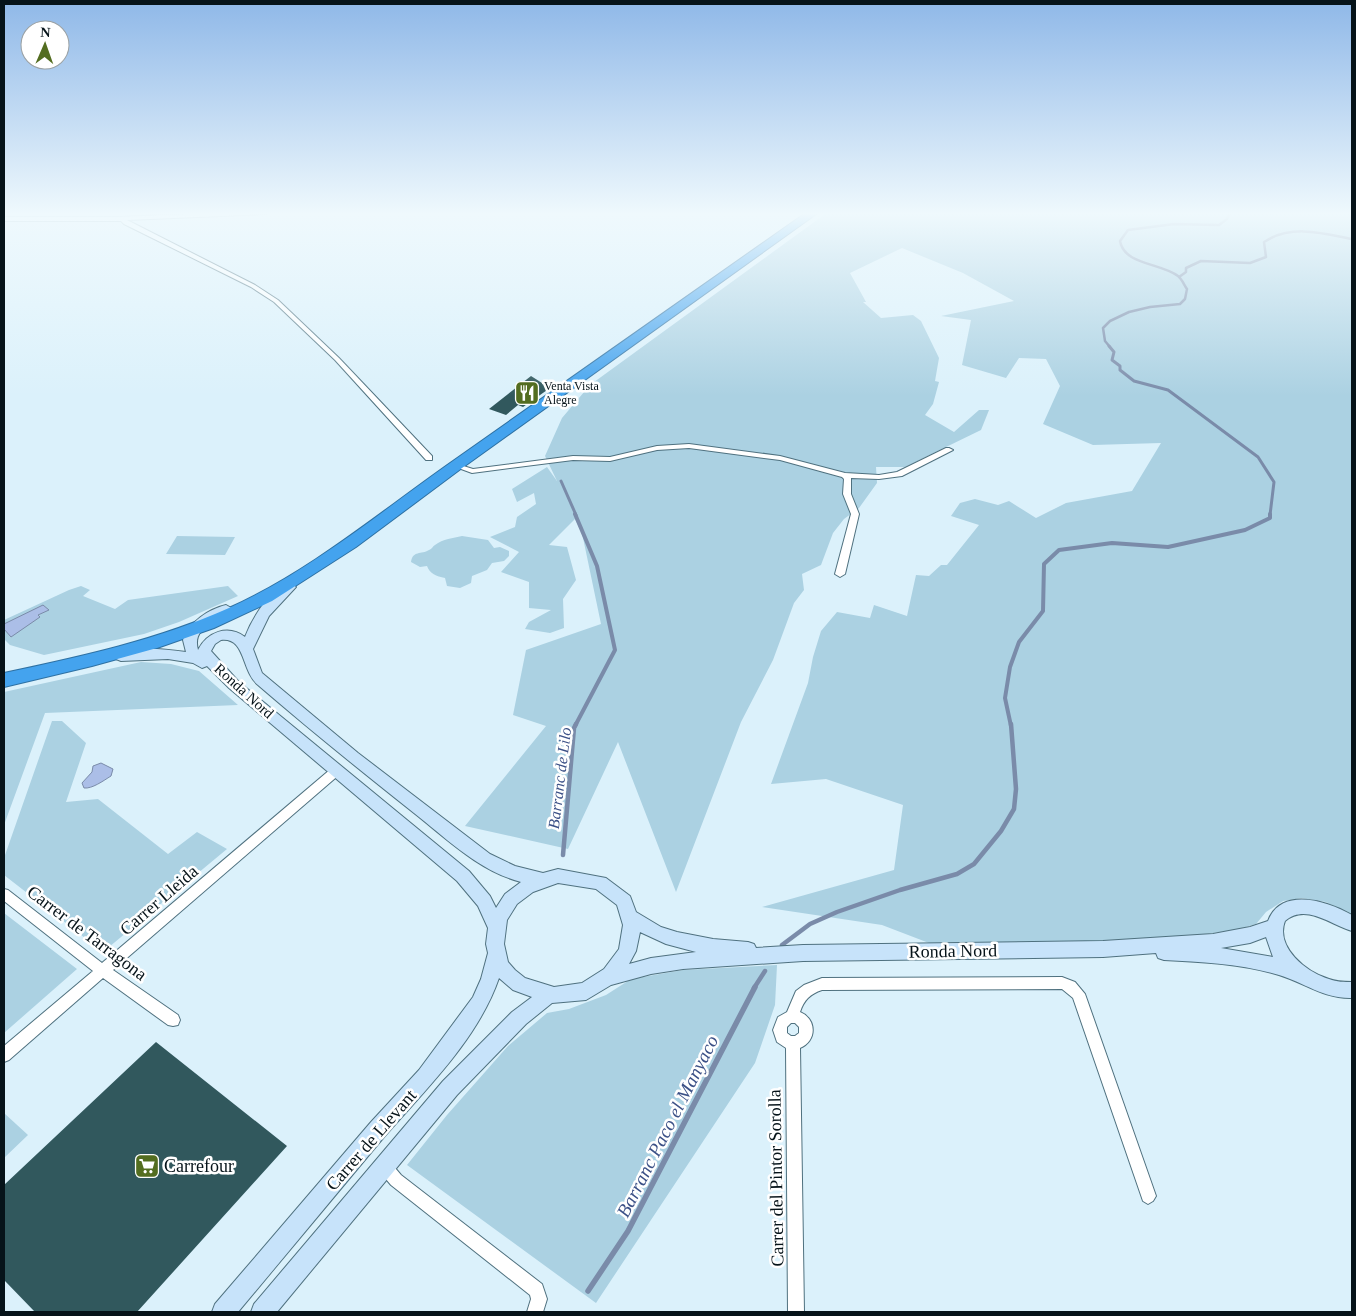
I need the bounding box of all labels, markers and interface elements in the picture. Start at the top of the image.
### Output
north arrow [20,20,70,70]
text: N [40,25,51,40]
place label: Venta Vista Alegre [544,379,599,407]
restaurant icon: Venta Vista Alegre [514,380,540,406]
street label: Ronda Nord [211,660,277,722]
water label: Barranc de Lilo [545,726,574,830]
street label: Carrer Lleida [116,861,202,939]
street label: Carrer de Tarragona [23,882,151,984]
street label: Ronda Nord [909,940,997,962]
water label: Barranc Paco el Manyaco [612,1032,722,1221]
street label: Carrer de Llevant [322,1086,420,1194]
street label: Carrer del Pintor Sorolla [764,1089,788,1267]
supermarket icon: Carrefour [134,1153,160,1179]
place label: Carrefour [164,1156,234,1176]

